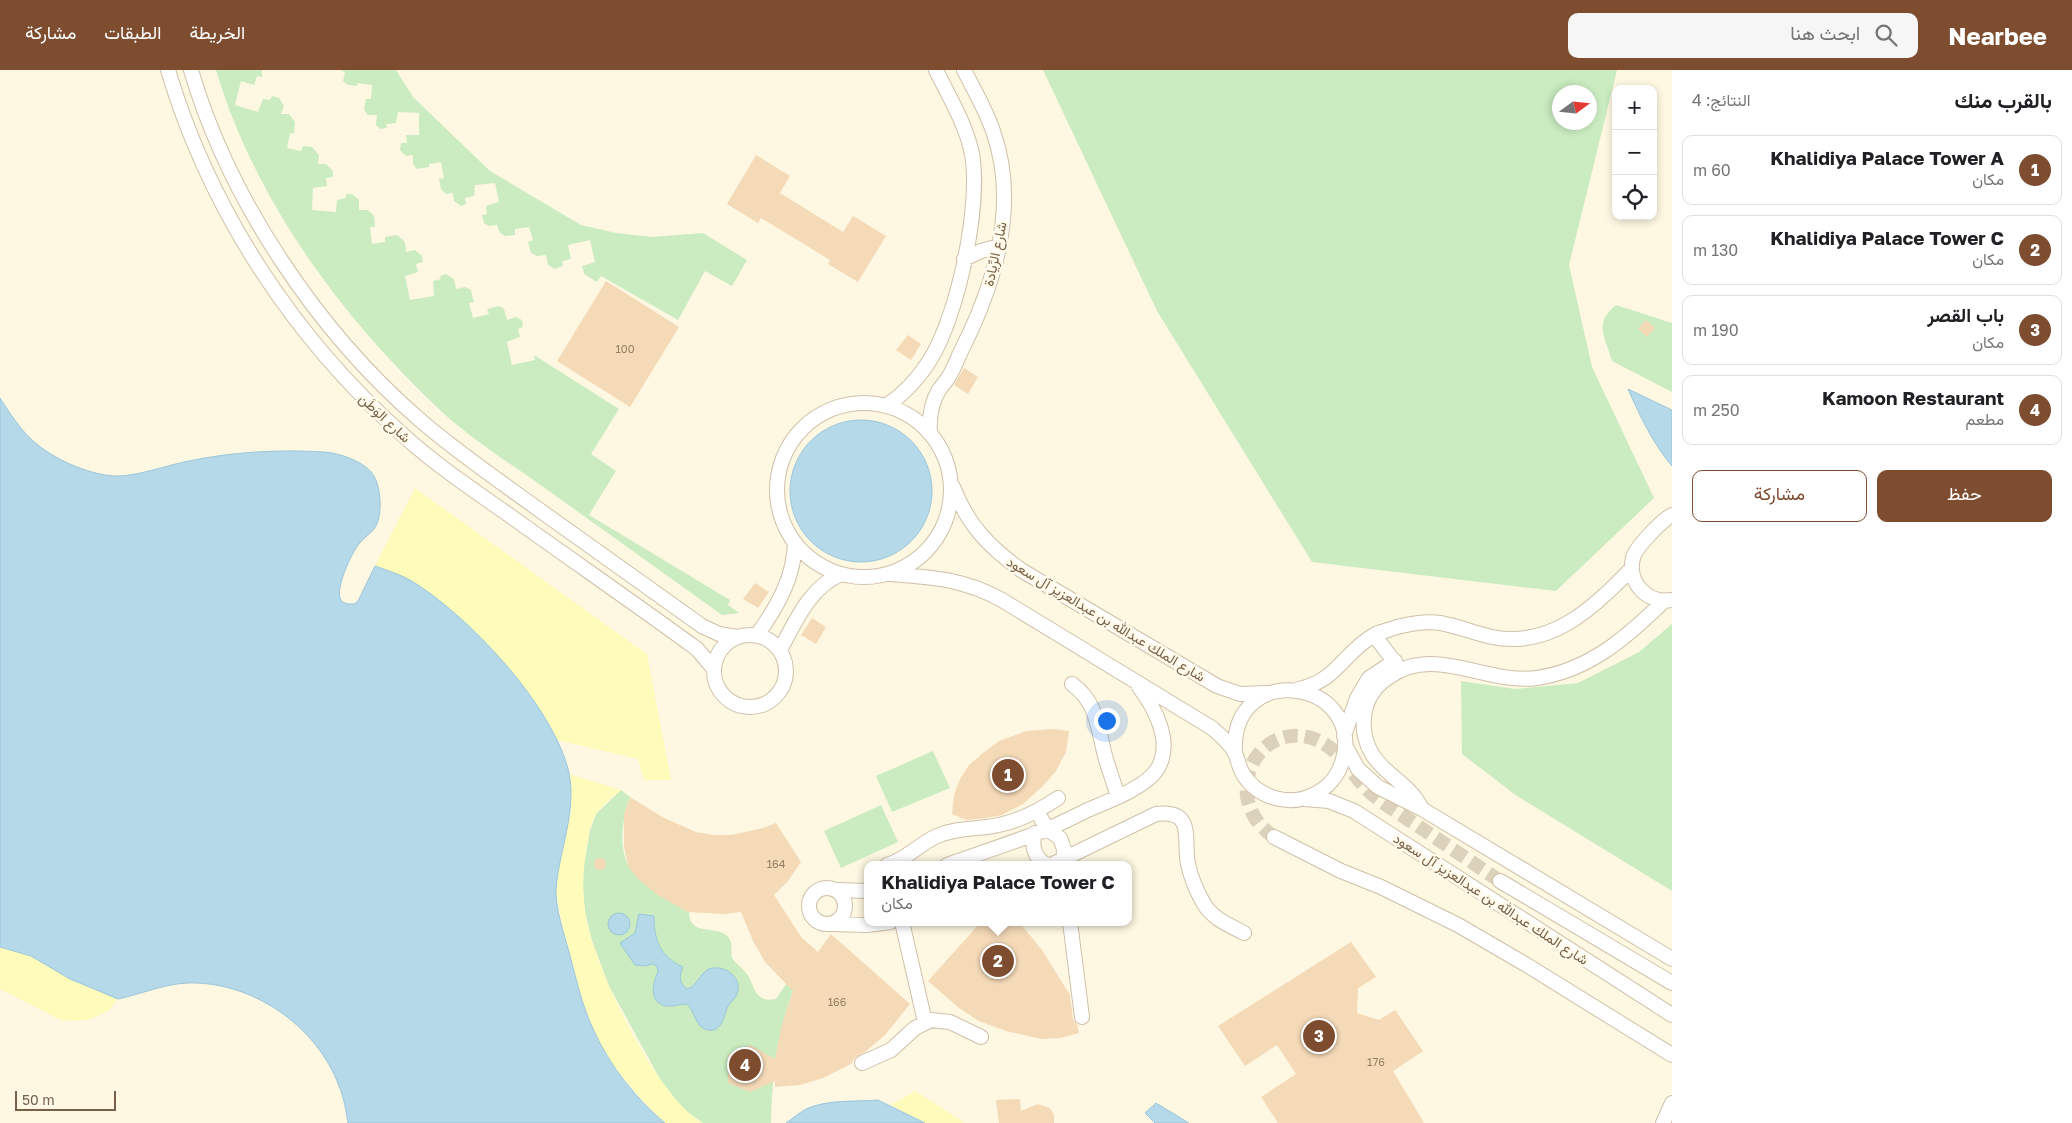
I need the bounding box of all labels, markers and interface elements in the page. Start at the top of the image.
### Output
search box [1568,13,1918,58]
text: مشاركة [25,21,76,43]
text: الطبقات [104,21,161,43]
text: الخريطة [189,21,245,43]
text: ابحث هنا [1790,21,1860,44]
icon: search [1872,21,1900,49]
text: Nearbee [1948,21,2047,50]
north arrow [1552,85,1597,130]
map controls [1612,85,1657,220]
button: + [1612,85,1657,130]
text: بالقرب منك [1955,87,2052,113]
text: النتائج: 4 [1692,90,1751,110]
button: − [1612,130,1657,175]
text: Khalidiya Palace Tower A [1770,146,2004,169]
text: 60 m [1693,160,1731,180]
text: 1 [2031,160,2039,180]
text: مكان [1972,169,2004,189]
button: locate [1612,175,1657,220]
street label: شارع الرِّيادة [979,220,1013,288]
text: Khalidiya Palace Tower C [1770,226,2004,249]
text: 130 m [1693,240,1738,260]
text: 2 [2030,240,2040,260]
text: مكان [1972,249,2004,269]
text: باب القصر [1927,303,2004,326]
text: 190 m [1693,320,1739,340]
text: 3 [2030,320,2040,340]
text: مكان [1972,332,2004,352]
house number: 100 [616,342,635,355]
text: Kamoon Restaurant [1822,386,2004,409]
street label: شارع الوَطَن [354,389,415,448]
text: 250 m [1693,400,1740,420]
text: 4 [2030,400,2040,420]
text: مطعم [1965,409,2004,429]
button: مشاركة [1692,470,1867,522]
button: حفظ [1877,470,2052,522]
street label: شارع الملك عبدالله بن عبدالعزيز آل سعود [1002,552,1209,687]
your location [1094,708,1120,734]
pin: 1 [992,756,1024,794]
street label: شارع الملك عبدالله بن عبدالعزيز آل سعود [1389,829,1592,971]
house number: 164 [767,857,786,870]
popup [864,861,1132,926]
text: Khalidiya Palace Tower C [881,870,1115,893]
text: مكان [881,893,913,913]
pin: 2 [982,942,1014,980]
house number: 166 [828,995,847,1008]
pin: 3 [1303,1017,1335,1055]
pin: 4 [729,1046,761,1084]
house number: 176 [1367,1055,1385,1068]
scale bar [15,1088,116,1111]
text: 50 m [22,1091,55,1108]

